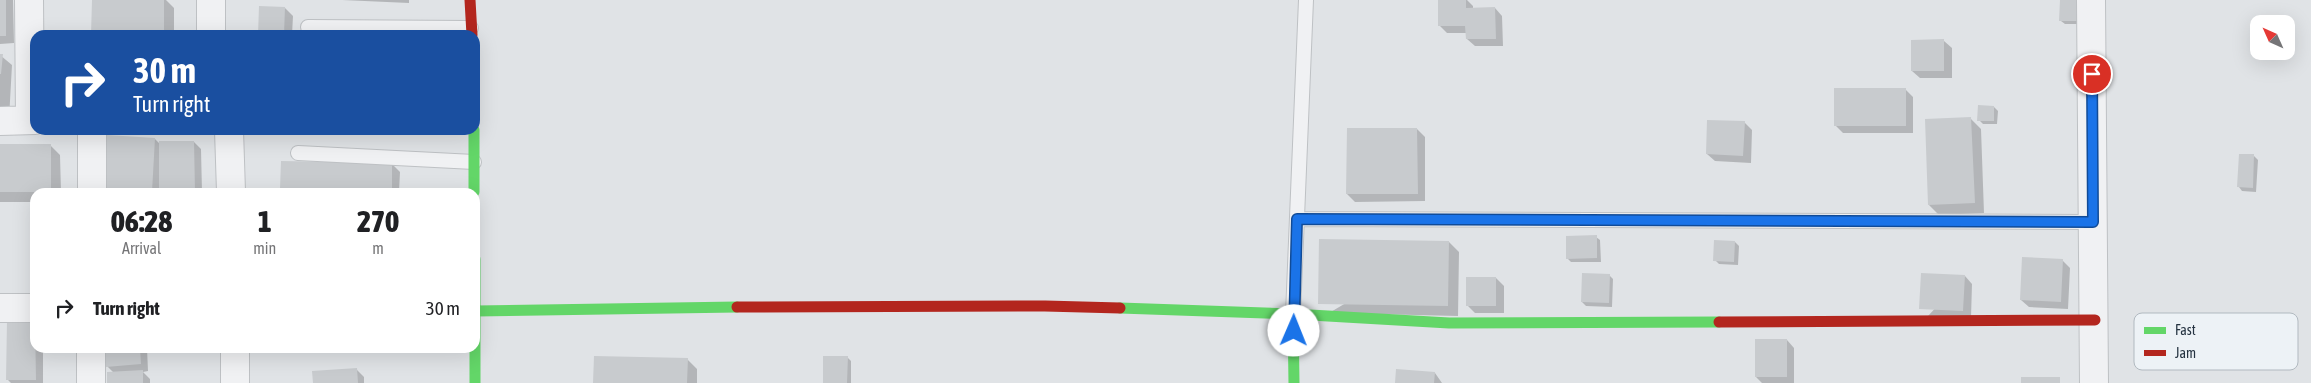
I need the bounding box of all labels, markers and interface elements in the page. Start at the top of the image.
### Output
north arrow [2250,15,2295,60]
map controls [2250,15,2295,60]
icon: right [50,50,115,115]
text: 30 m [133,50,196,90]
pin [2071,53,2113,95]
icon: arrive [2078,60,2106,88]
text: Turn right [133,91,210,117]
text: 06:28 [111,204,172,238]
text: 1 [258,204,272,238]
text: 270 [357,204,399,238]
text: Arrival [122,239,161,257]
text: min [253,239,276,257]
text: m [372,239,384,257]
icon: right [50,294,78,322]
text: Turn right [93,297,160,319]
text: 30 m [426,297,460,319]
position arrow [1267,304,1319,356]
legend [2134,313,2298,370]
text: Fast [2175,322,2196,338]
text: Jam [2175,345,2196,361]

